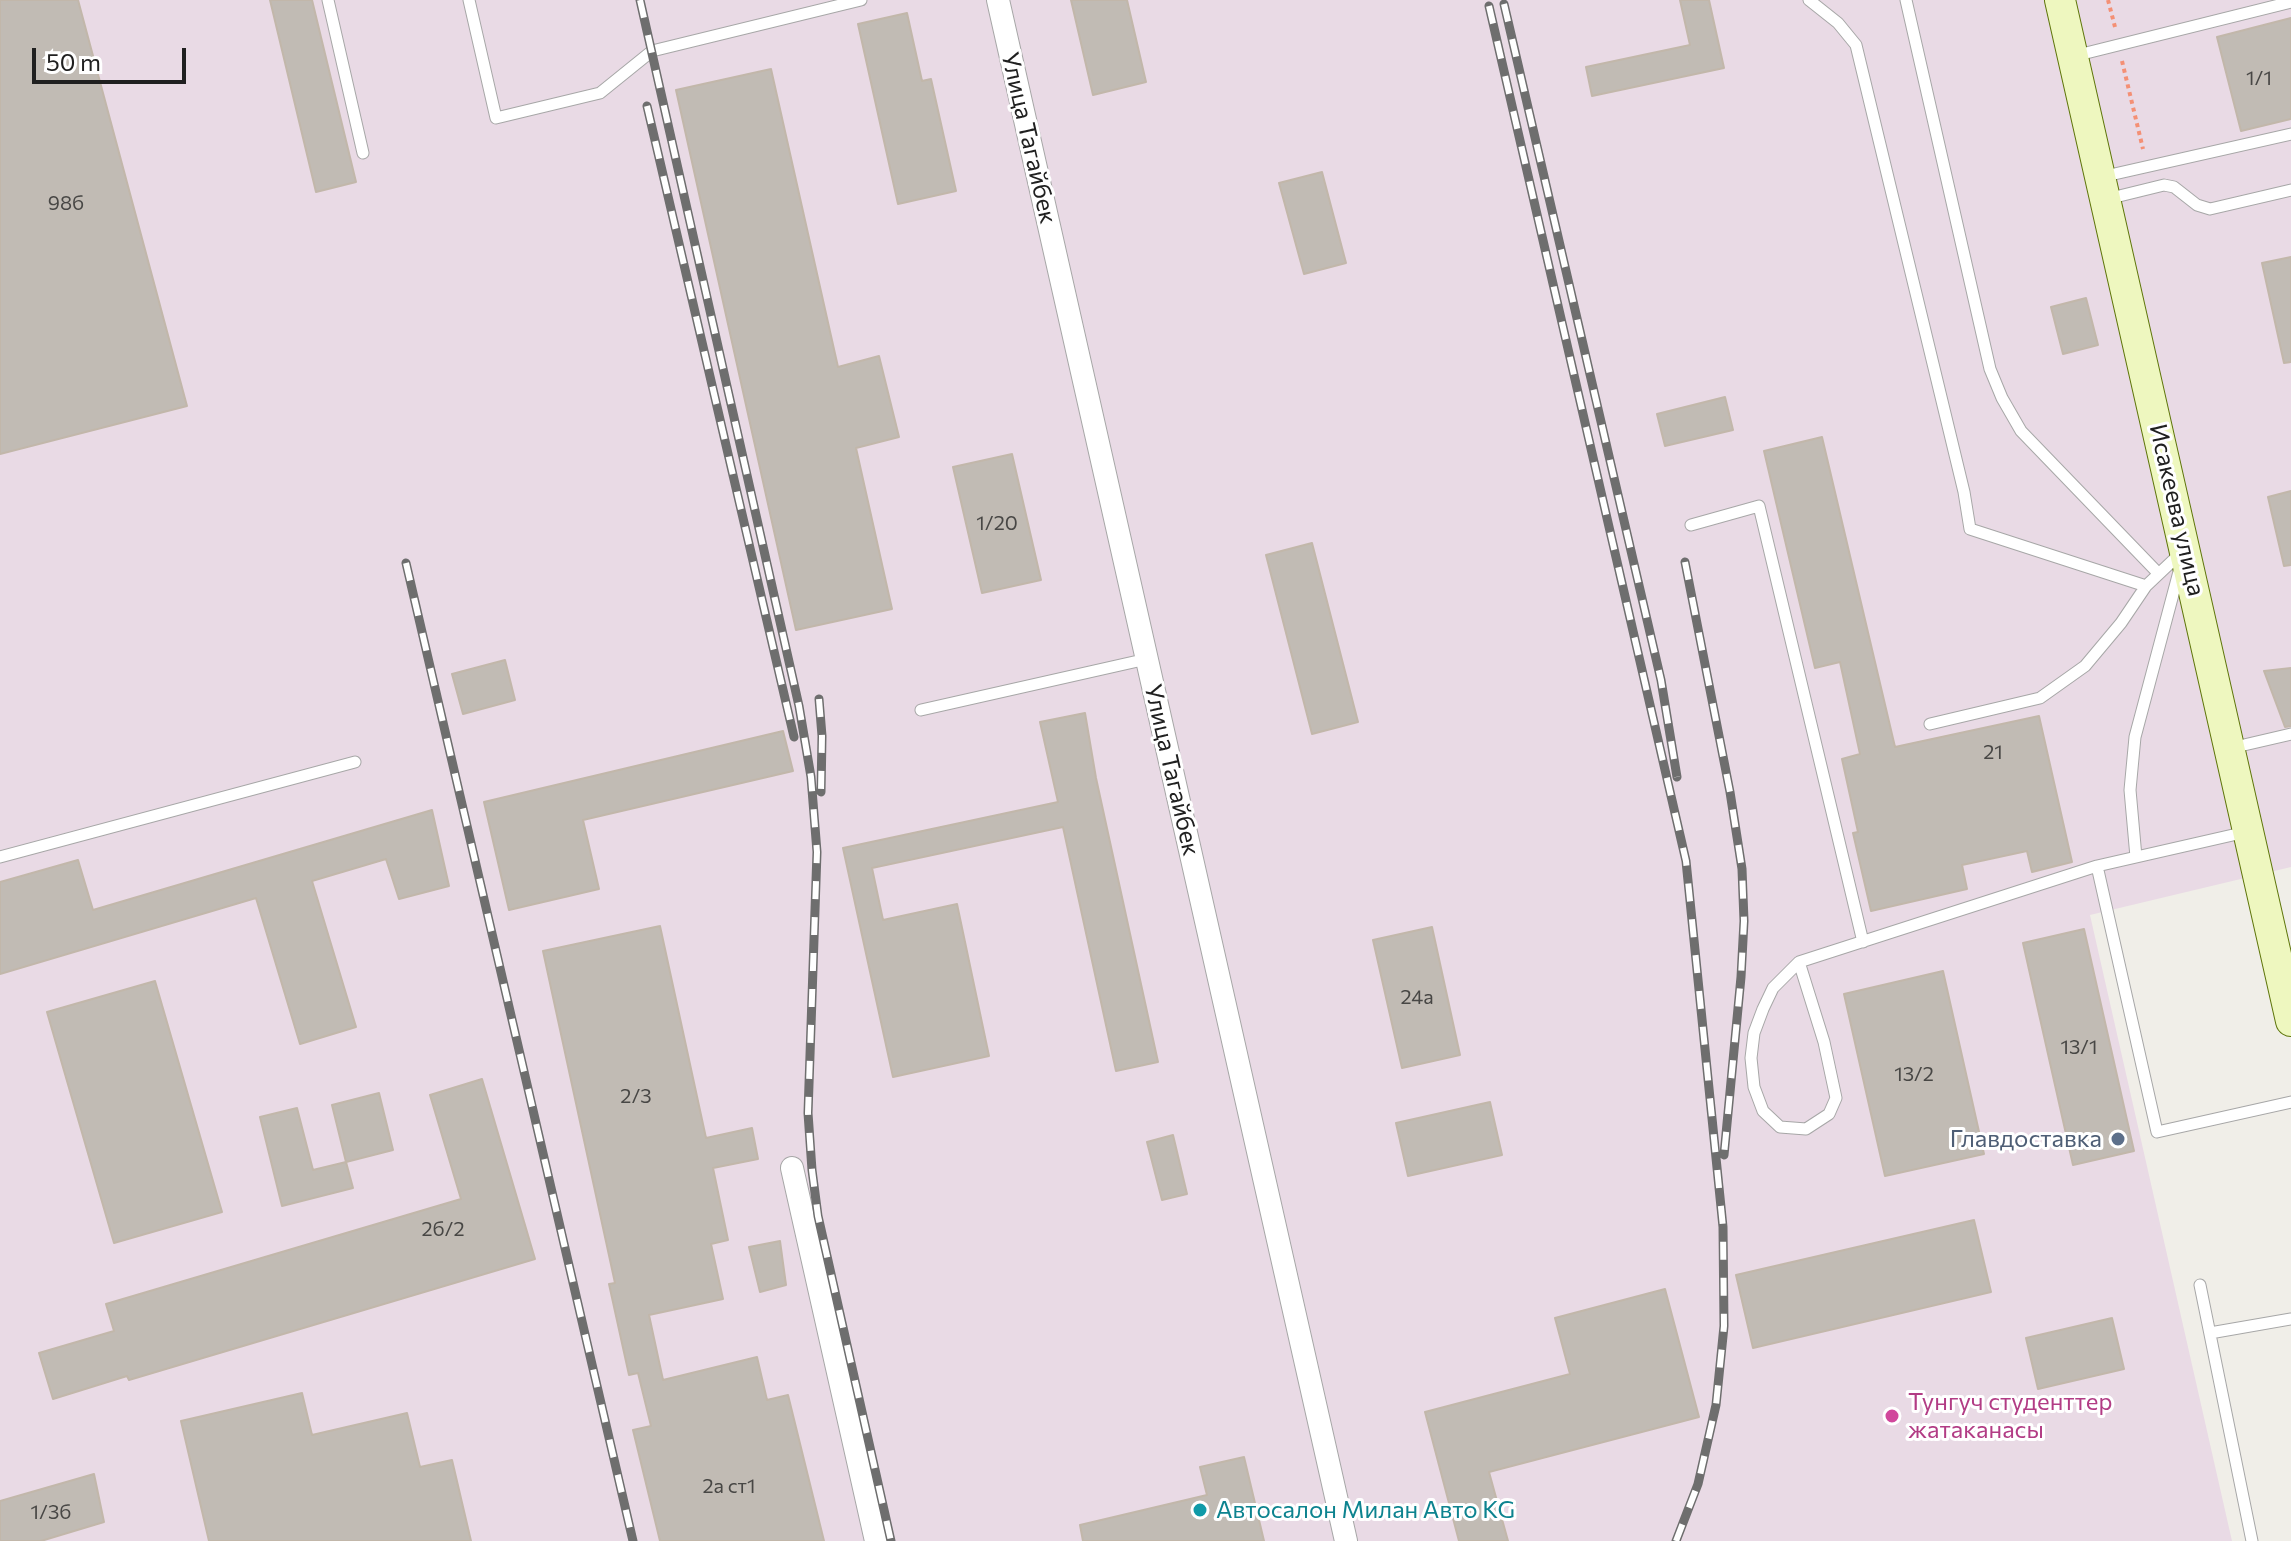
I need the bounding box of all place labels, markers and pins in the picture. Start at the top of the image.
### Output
place label: Главдоставка [1950,1125,2102,1153]
marker: Главдоставка [2109,1130,2127,1148]
place label: Тунгуч студенттер жатаканасы [1908,1388,2112,1444]
marker: Тунгуч студенттер жатаканасы [1883,1407,1901,1425]
place label: Автосалон Милан Авто KG [1216,1496,1515,1524]
marker: Автосалон Милан Авто KG [1191,1501,1209,1519]

